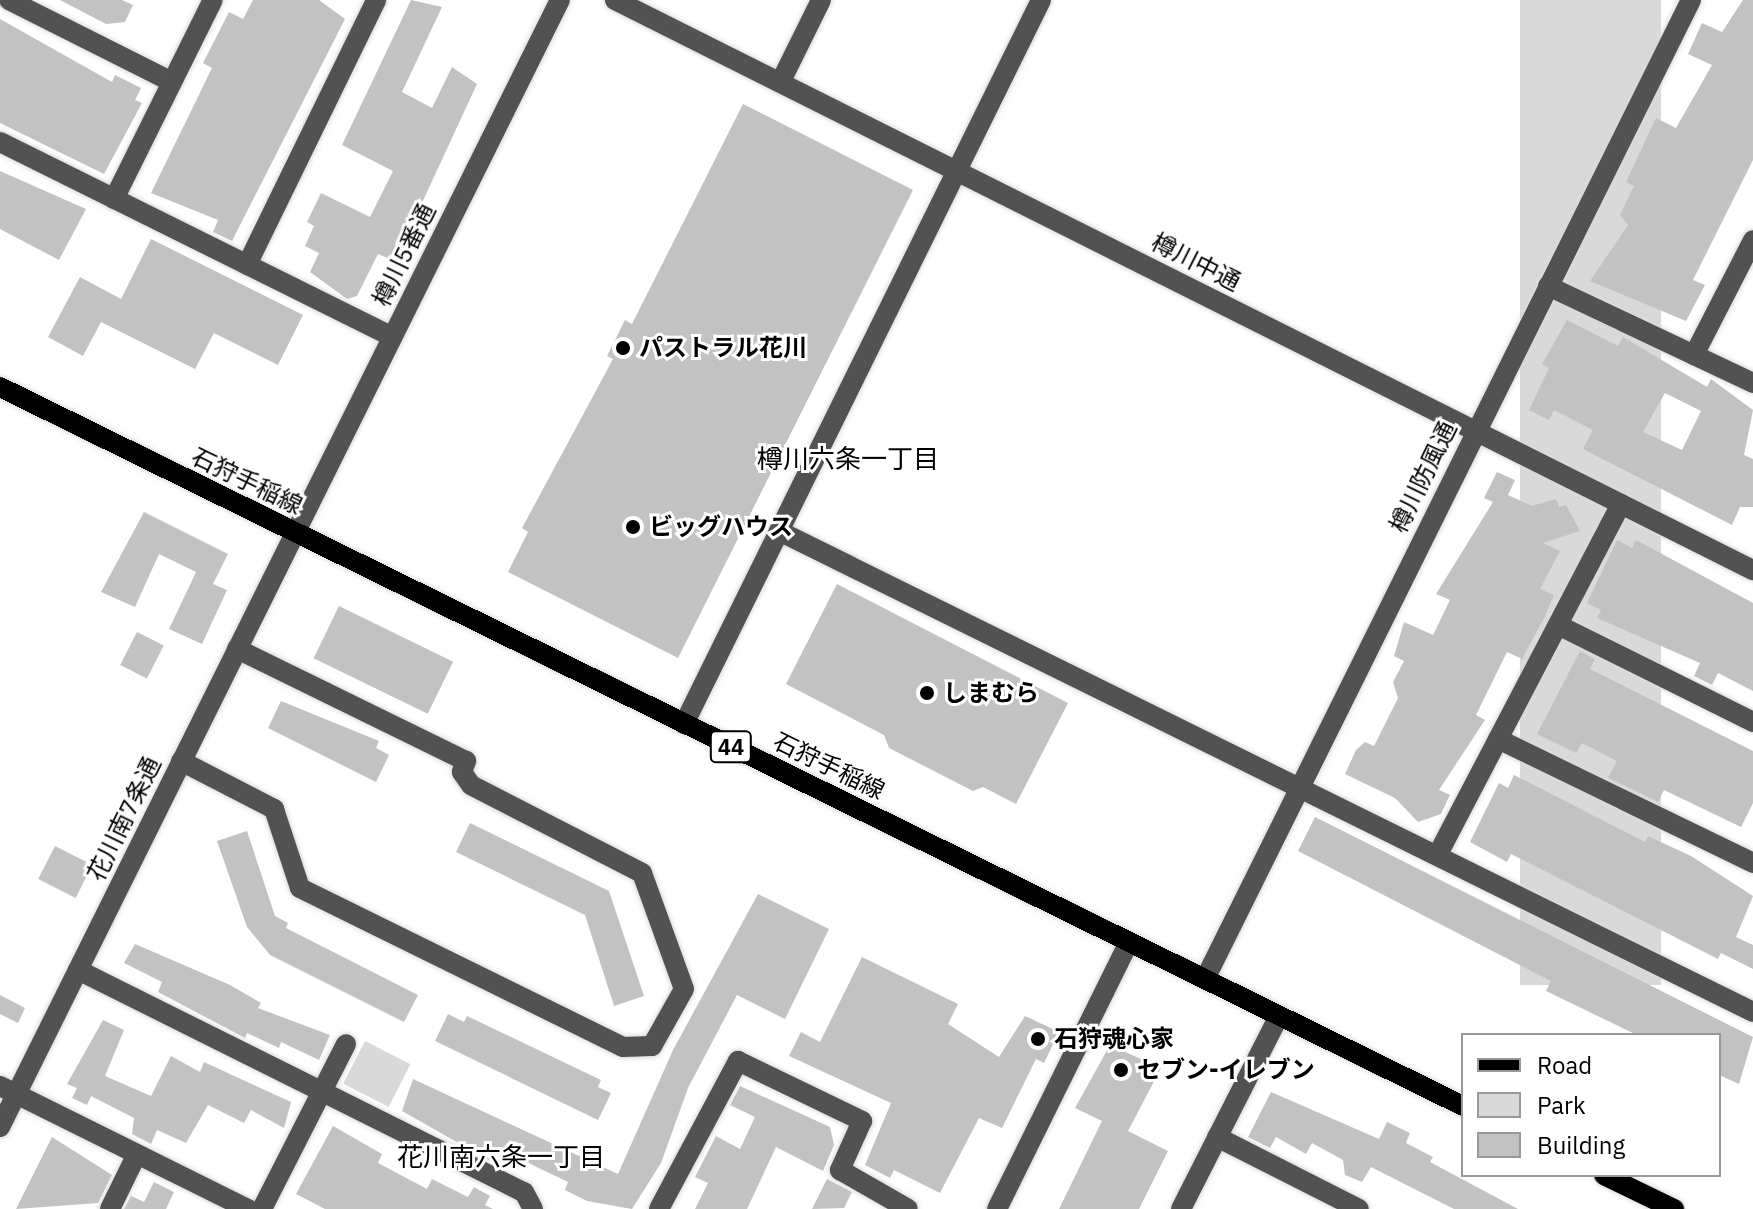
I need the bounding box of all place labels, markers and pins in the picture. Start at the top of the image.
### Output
place label: パストラル花川 [639,334,807,362]
marker: パストラル花川 [614,339,632,357]
place label: ビッグハウス [649,513,793,541]
marker: ビッグハウス [624,518,642,536]
place label: しまむら [943,679,1039,707]
marker: しまむら [918,684,936,702]
place label: 石狩魂心家 [1054,1025,1174,1053]
marker: 石狩魂心家 [1029,1030,1047,1048]
place label: セブン-イレブン [1137,1056,1315,1084]
marker: セブン-イレブン [1112,1061,1130,1079]

